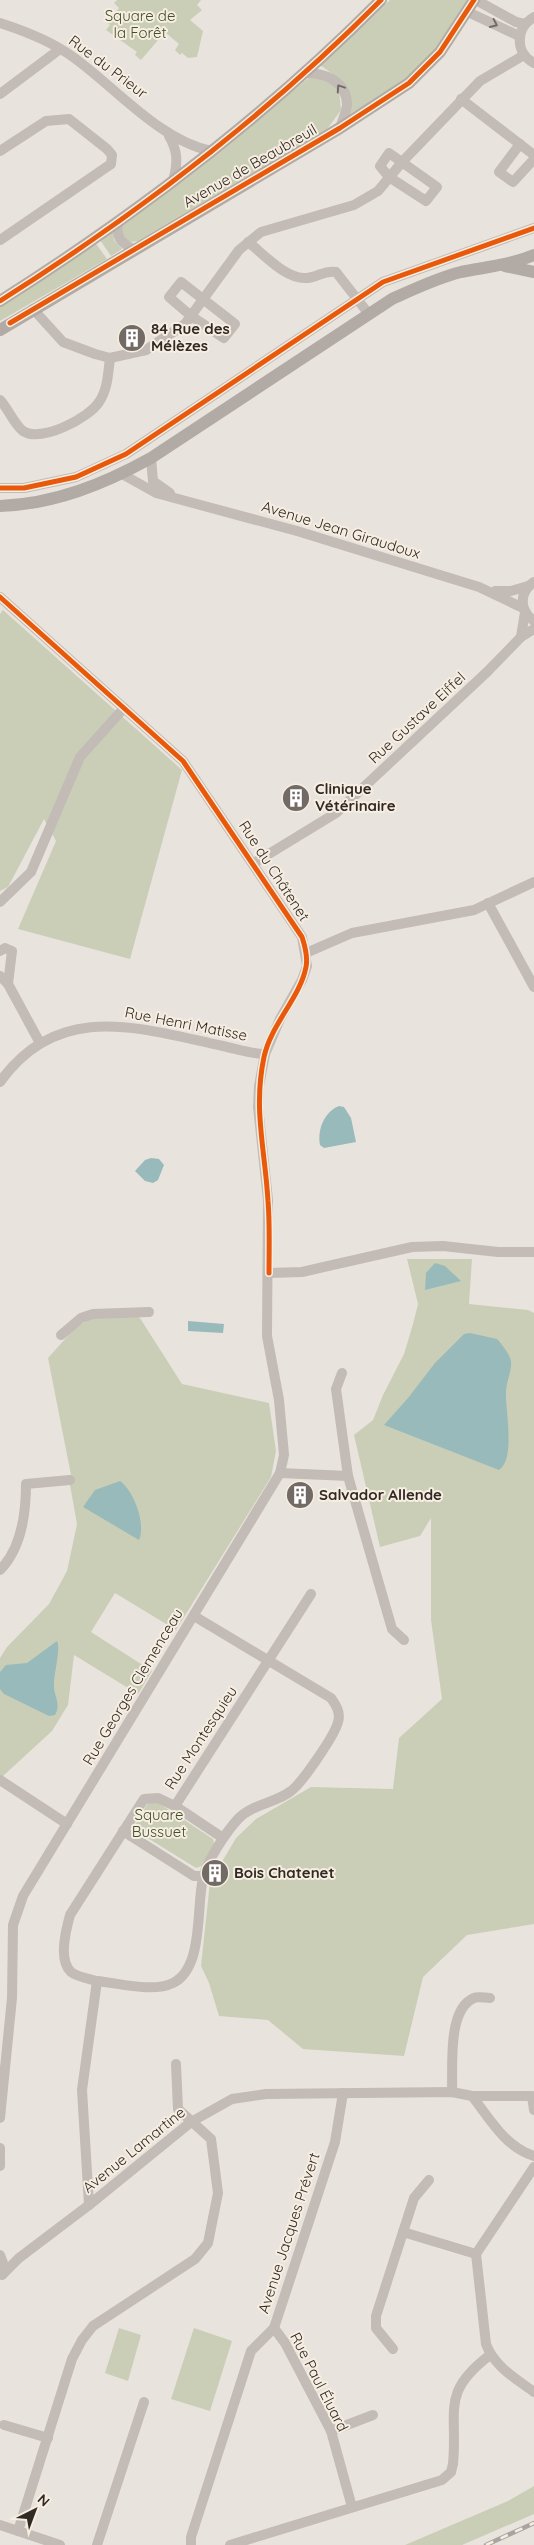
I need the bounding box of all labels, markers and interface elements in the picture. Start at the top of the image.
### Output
park label: Square de la Forêt [105,6,175,42]
one-way arrow [489,18,498,28]
street label: Rue du Prieur [65,31,152,103]
one-way arrow [336,84,346,93]
street label: Avenue de Beaubreuil [180,120,320,212]
place label: 84 Rue des Mélèzes [151,319,230,355]
building icon: 84 Rue des Mélèzes [117,323,147,353]
street label: Avenue Jean Giraudoux [259,496,423,563]
street label: Rue Gustave Eiffel [364,668,469,768]
place label: Clinique Vétérinaire [315,779,396,815]
building icon: Clinique Vétérinaire [281,783,311,813]
street label: Rue du Châtenet [235,817,314,925]
street label: Rue Henri Matisse [123,1002,249,1045]
building icon: Salvador Allende [285,1480,315,1510]
place label: Salvador Allende [319,1485,442,1504]
street label: Rue Georges Clemenceau [78,1605,187,1769]
street label: Rue Montesquieu [160,1682,241,1793]
park label: Square Bussuet [132,1805,186,1841]
building icon: Bois Chatenet [200,1858,230,1888]
place label: Bois Chatenet [234,1863,335,1882]
street label: Avenue Lamartine [79,2102,189,2197]
street label: Avenue Jacques Prévert [254,2150,324,2316]
street label: Rue Paul Éluard [286,2329,353,2435]
north arrow [10,2485,60,2535]
text: N [34,2490,54,2510]

